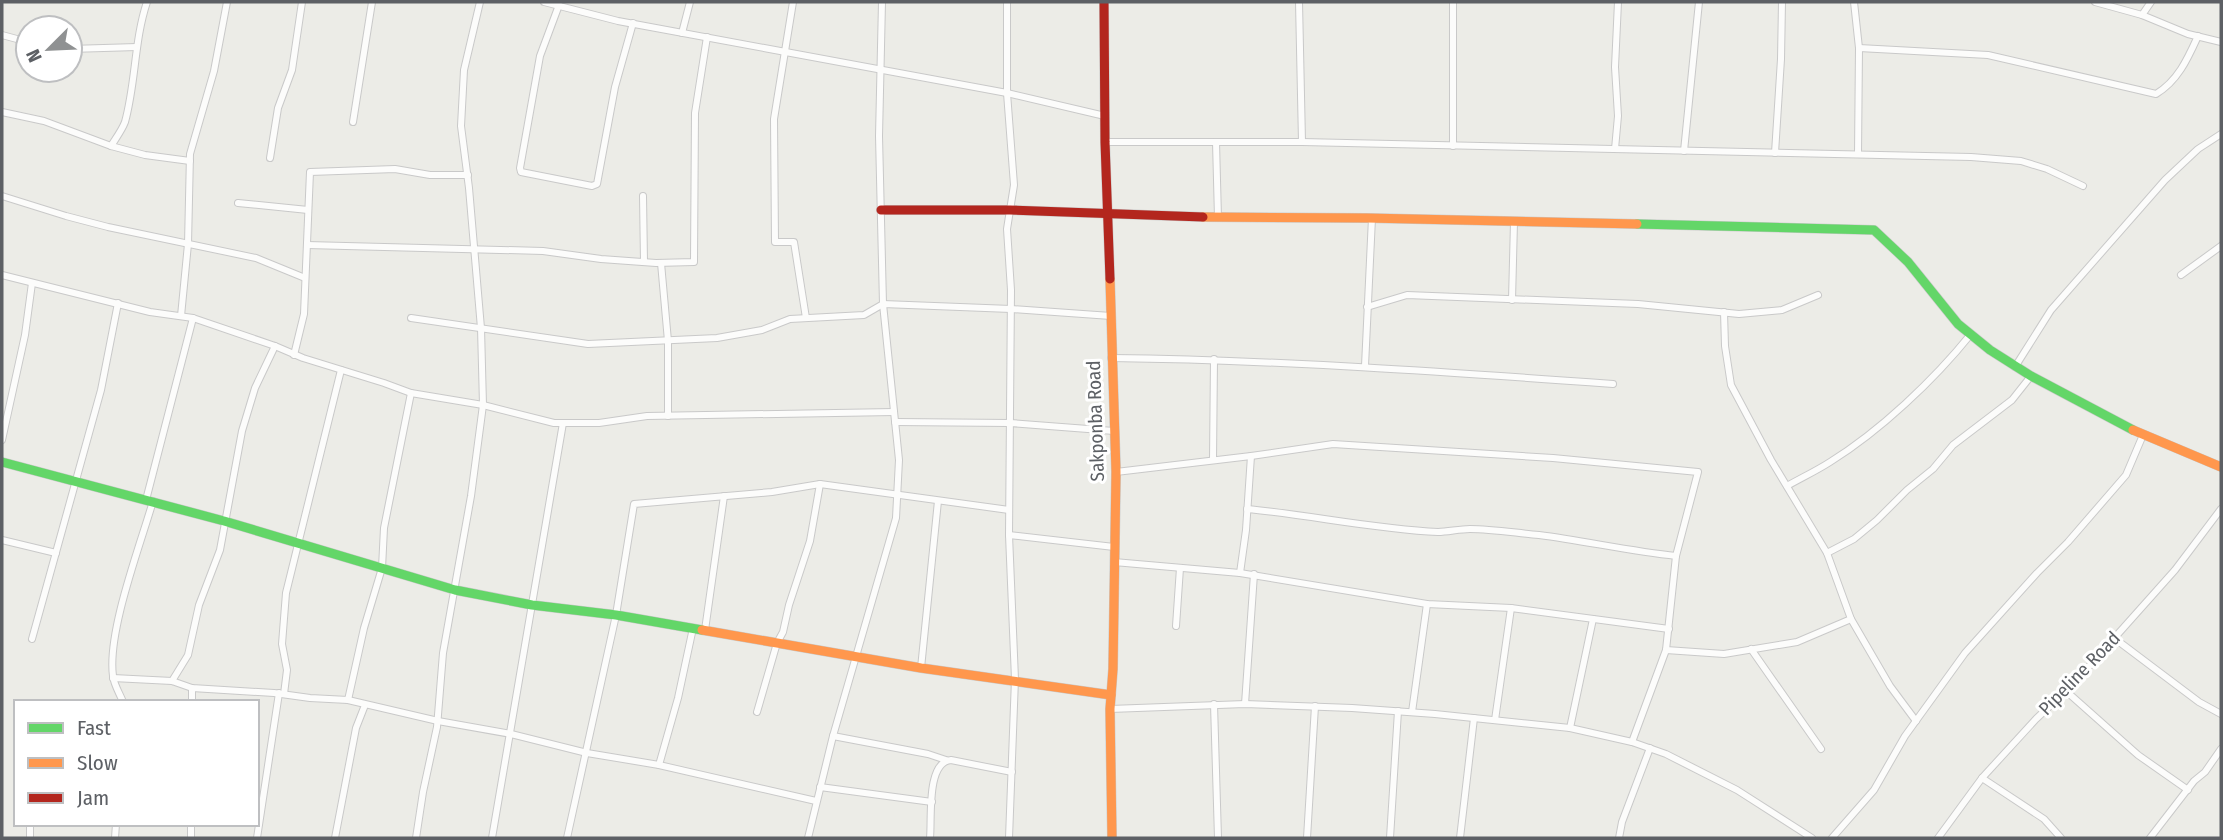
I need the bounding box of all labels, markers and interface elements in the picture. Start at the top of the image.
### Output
north arrow [14,14,84,84]
text: N [21,46,47,66]
street label: Sakponba Road [1082,360,1109,482]
street label: Pipeline Road [2034,627,2125,720]
legend [14,700,259,826]
text: Fast [77,715,111,741]
text: Slow [77,750,118,776]
text: Jam [77,785,109,811]

